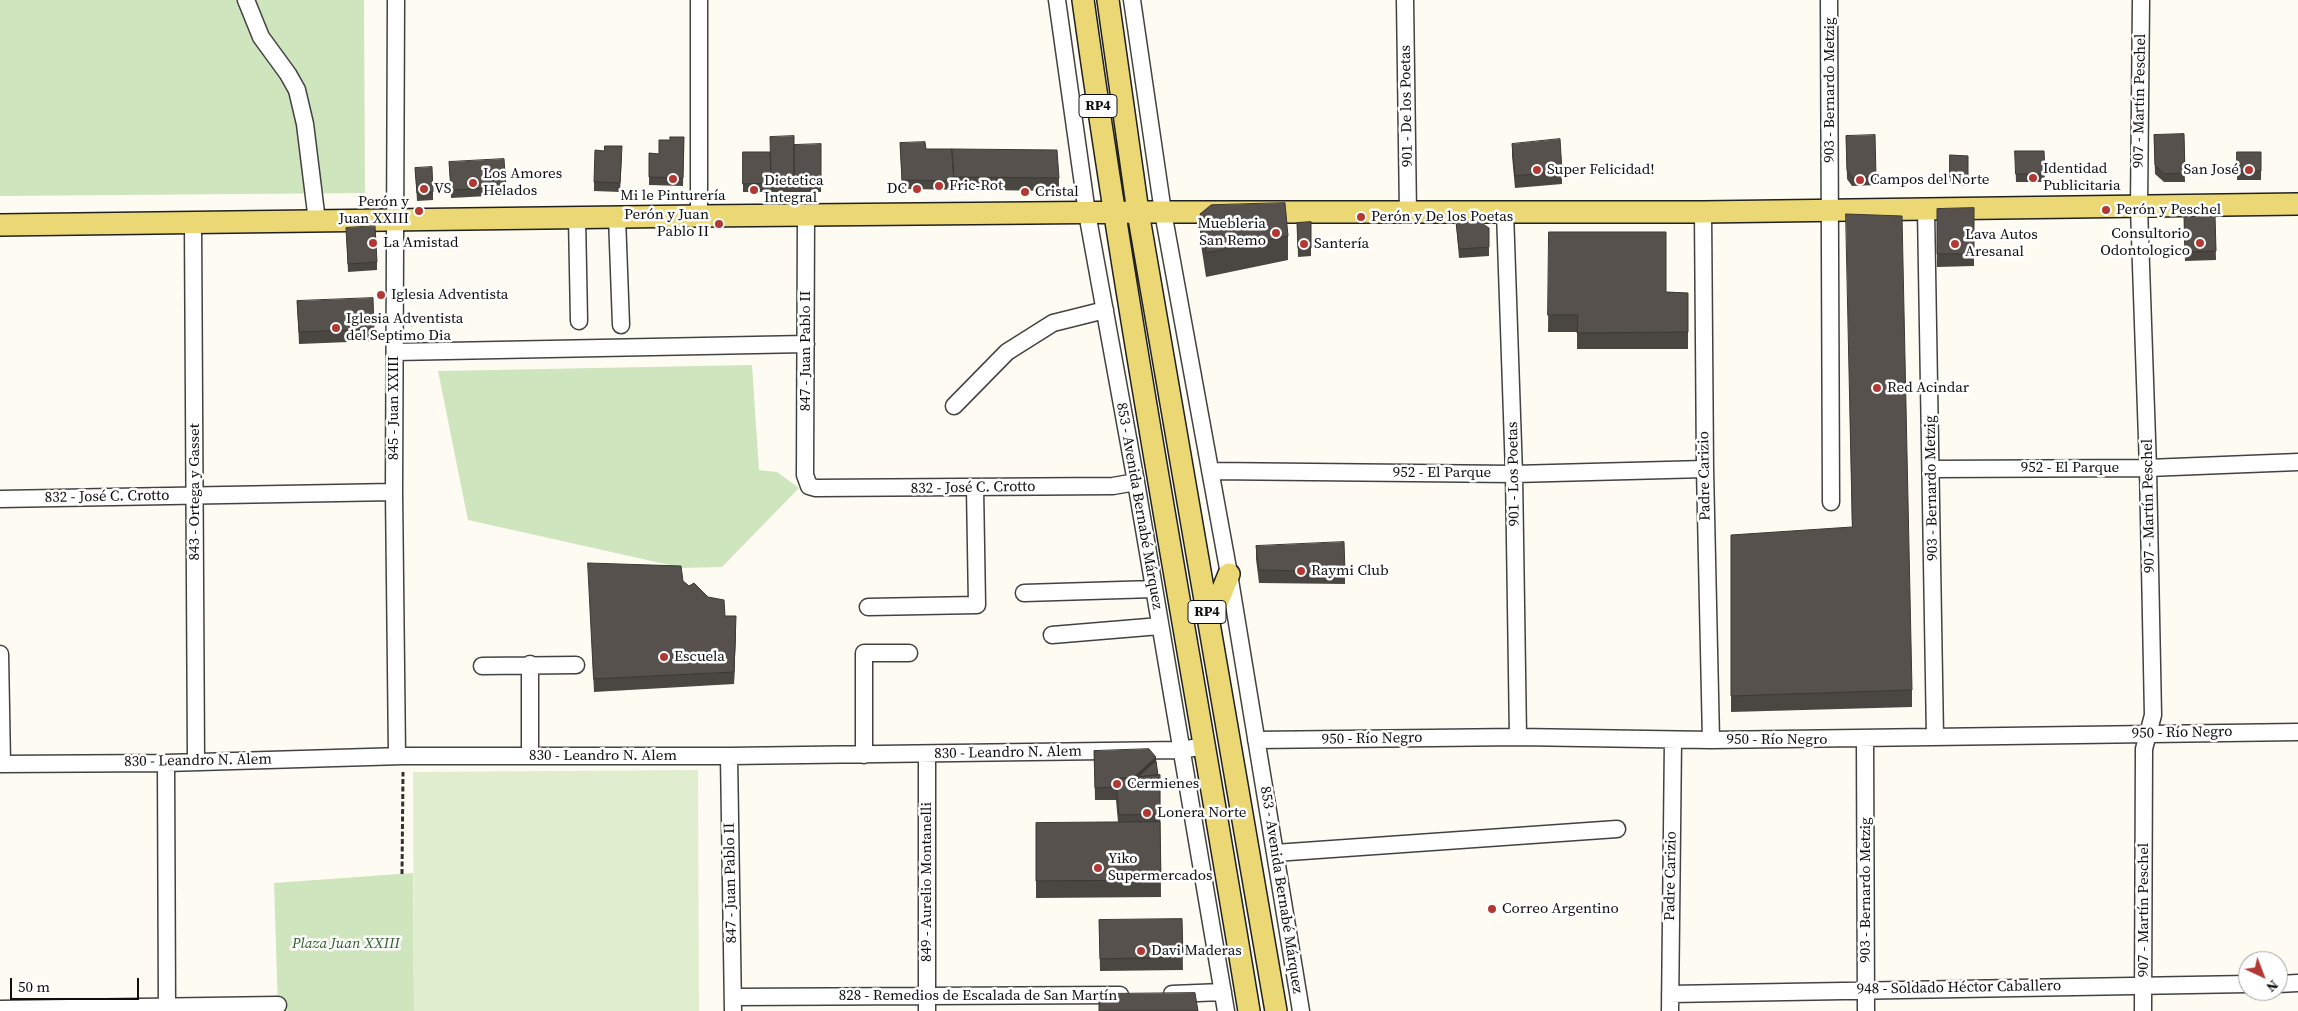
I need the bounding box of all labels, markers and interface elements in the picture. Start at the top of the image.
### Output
street label: 903 - Bernardo Metzig [1821,17,1839,163]
street label: 907 - Martín Peschel [2130,34,2150,168]
street label: 901 - De los Poetas [1397,45,1417,167]
road number: RP4 [1079,94,1117,118]
place label: Identidad Publicitaria [2043,160,2121,195]
place label: Super Felicidad! [1547,161,1654,179]
place label: San José [2183,161,2239,179]
marker: Super Felicidad! [1531,164,1543,176]
marker: San José [2243,164,2255,176]
place label: Los Amores Helados [483,165,562,200]
place label: Campos del Norte [1870,171,1990,189]
place label: Dietetica Integral [764,172,824,207]
marker: Identidad Publicitaria [2027,172,2039,184]
marker: Mi le Pinturería [667,173,679,185]
marker: Campos del Norte [1854,174,1866,186]
marker: Los Amores Helados [467,177,479,189]
place label: Fric-Rot [949,177,1003,195]
place label: VS [434,180,451,198]
place label: DC [887,180,907,198]
marker: Fric-Rot [933,180,945,192]
marker: VS [418,183,430,195]
marker: DC [911,183,923,195]
place label: Cristal [1035,183,1079,201]
marker: Dietetica Integral [748,184,760,196]
marker: Cristal [1019,186,1031,198]
place label: Mi le Pinturería [620,187,726,205]
place label: Perón y Juan XXIII [339,193,409,228]
place label: Perón y Peschel [2116,201,2221,219]
marker: Perón y Peschel [2100,204,2112,216]
marker: Perón y Juan XXIII [413,205,425,217]
place label: Perón y Juan Pablo II [624,206,709,241]
place label: Perón y De los Poetas [1371,208,1513,226]
marker: Perón y De los Poetas [1355,211,1367,223]
place label: Muebleria San Remo [1198,215,1266,250]
marker: Perón y Juan Pablo II [713,218,725,230]
place label: Consultorio Odontologico [2100,225,2190,260]
place label: Lava Autos Aresanal [1965,226,2038,261]
marker: Muebleria San Remo [1270,227,1282,239]
place label: La Amistad [383,234,459,252]
place label: Santería [1314,235,1369,253]
marker: La Amistad [367,237,379,249]
marker: Consultorio Odontologico [2194,237,2206,249]
marker: Santería [1298,238,1310,250]
marker: Lava Autos Aresanal [1949,238,1961,250]
place label: Iglesia Adventista [391,286,508,304]
marker: Iglesia Adventista [375,289,387,301]
street label: 847 - Juan Pablo II [797,291,815,411]
place label: Iglesia Adventista del Septimo Dia [346,310,463,345]
marker: Iglesia Adventista del Septimo Dia [330,322,342,334]
street label: 845 - Juan XXIII [385,356,403,460]
place label: Red Acindar [1887,379,1969,397]
marker: Red Acindar [1871,382,1883,394]
street label: 853 - Avenida Bernabé Márquez [1112,401,1166,611]
street label: 903 - Bernardo Metzig [1922,415,1942,561]
street label: 901 - Los Poetas [1504,421,1524,527]
street label: 843 - Ortega y Gasset [186,423,204,561]
street label: Padre Carizio [1695,431,1715,521]
street label: 907 - Martín Peschel [2139,439,2159,573]
street label: 952 - El Parque [2021,459,2119,477]
street label: 952 - El Parque [1393,464,1491,482]
street label: 832 - José C. Crotto [911,478,1035,498]
street label: 832 - José C. Crotto [45,487,169,507]
place label: Raymi Club [1311,562,1389,580]
marker: Raymi Club [1295,565,1307,577]
road number: RP4 [1188,600,1226,624]
place label: Escuela [674,648,725,666]
marker: Escuela [658,651,670,663]
street label: 950 - Río Negro [2131,723,2233,743]
street label: 950 - Río Negro [1321,729,1423,749]
street label: 950 - Río Negro [1727,731,1827,749]
street label: 830 - Leandro N. Alem [934,743,1082,763]
street label: 830 - Leandro N. Alem [529,747,677,765]
street label: 830 - Leandro N. Alem [124,751,272,771]
place label: Cermienes [1127,775,1199,793]
marker: Cermienes [1111,778,1123,790]
street label: 853 - Avenida Bernabé Márquez [1256,785,1306,995]
street label: 849 - Aurelio Montanelli [918,802,936,962]
place label: Lonera Norte [1157,804,1246,822]
marker: Lonera Norte [1141,807,1153,819]
street label: 903 - Bernardo Metzig [1857,817,1875,963]
street label: 847 - Juan Pablo II [721,823,741,943]
street label: Padre Carizio [1661,831,1681,921]
street label: 907 - Martín Peschel [2135,843,2153,977]
place label: Yiko Supermercados [1108,850,1212,885]
marker: Yiko Supermercados [1092,862,1104,874]
place label: Correo Argentino [1502,900,1619,918]
marker: Correo Argentino [1486,903,1498,915]
park label: Plaza Juan XXIII [292,935,400,953]
place label: Davi Maderas [1151,942,1242,960]
marker: Davi Maderas [1135,945,1147,957]
north arrow [2238,951,2288,1001]
scale bar [12,968,141,1000]
text: N [2262,975,2283,997]
text: 50 m [18,976,50,997]
street label: 948 - Soldado Héctor Caballero [1857,977,2061,999]
street label: 828 - Remedios de Escalada de San Martín [839,987,1117,1005]

